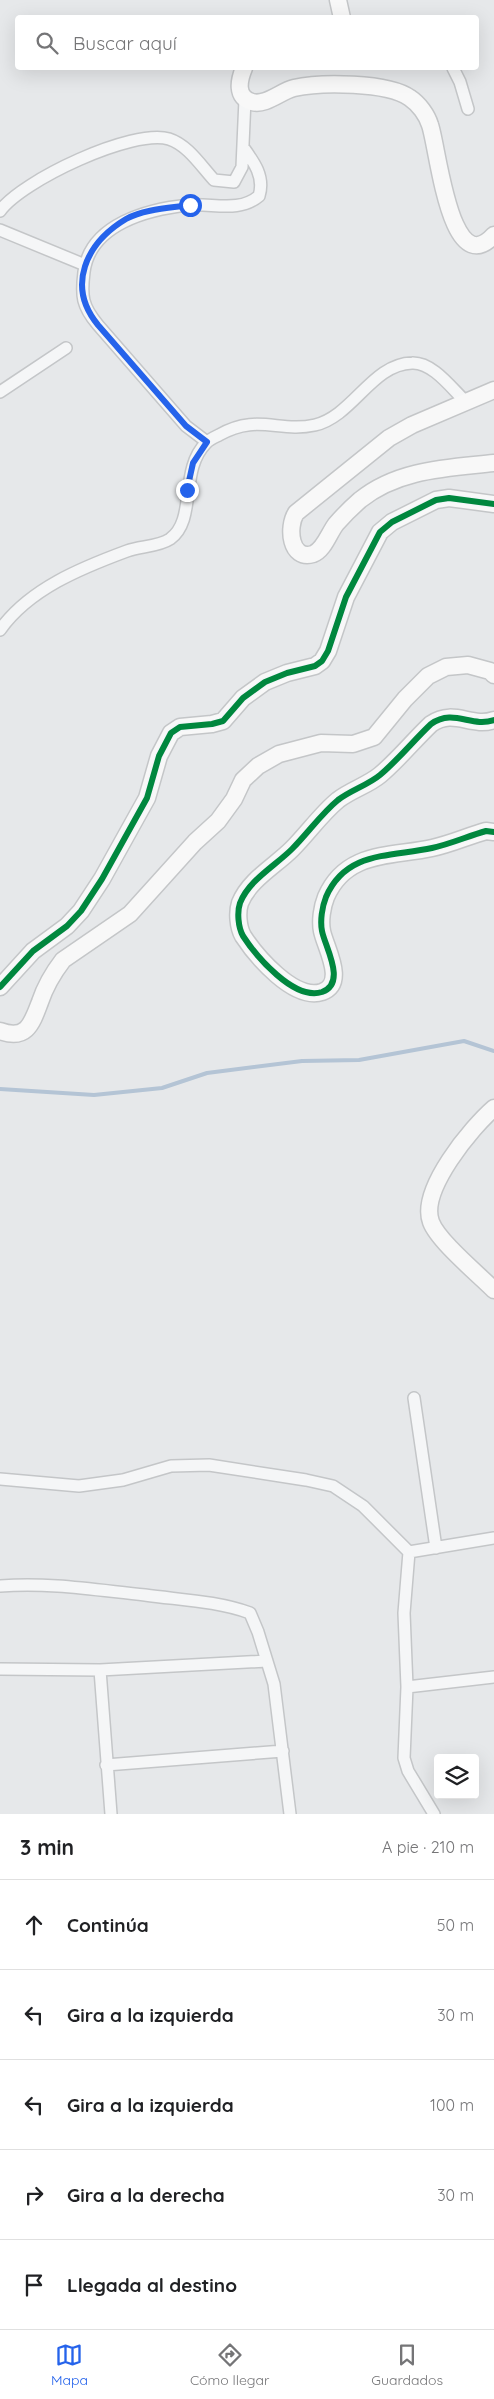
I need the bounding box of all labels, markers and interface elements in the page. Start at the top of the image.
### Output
search box [15,15,479,70]
icon: search [33,29,61,57]
text: Buscar aquí [73,31,177,55]
route start [179,194,202,217]
route end [176,479,199,502]
map controls [434,1754,479,1799]
button: layers [434,1754,479,1799]
text: 3 min [20,1834,74,1860]
text: A pie · 210 m [382,1837,474,1857]
icon: ahead [20,1911,48,1939]
text: Continúa [67,1913,149,1937]
text: 50 m [437,1915,474,1935]
icon: left [20,2001,48,2029]
text: Gira a la izquierda [67,2003,234,2027]
text: 30 m [437,2005,474,2025]
icon: left [20,2091,48,2119]
text: Gira a la izquierda [67,2093,234,2117]
text: 100 m [430,2095,474,2115]
icon: right [20,2181,48,2209]
text: Gira a la derecha [67,2183,225,2207]
text: 30 m [437,2185,474,2205]
icon: arrive [20,2271,48,2299]
text: Llegada al destino [67,2273,237,2297]
tab: Mapa [51,2341,88,2389]
tab: Cómo llegar [190,2341,269,2389]
tab: Guardados [371,2341,443,2389]

